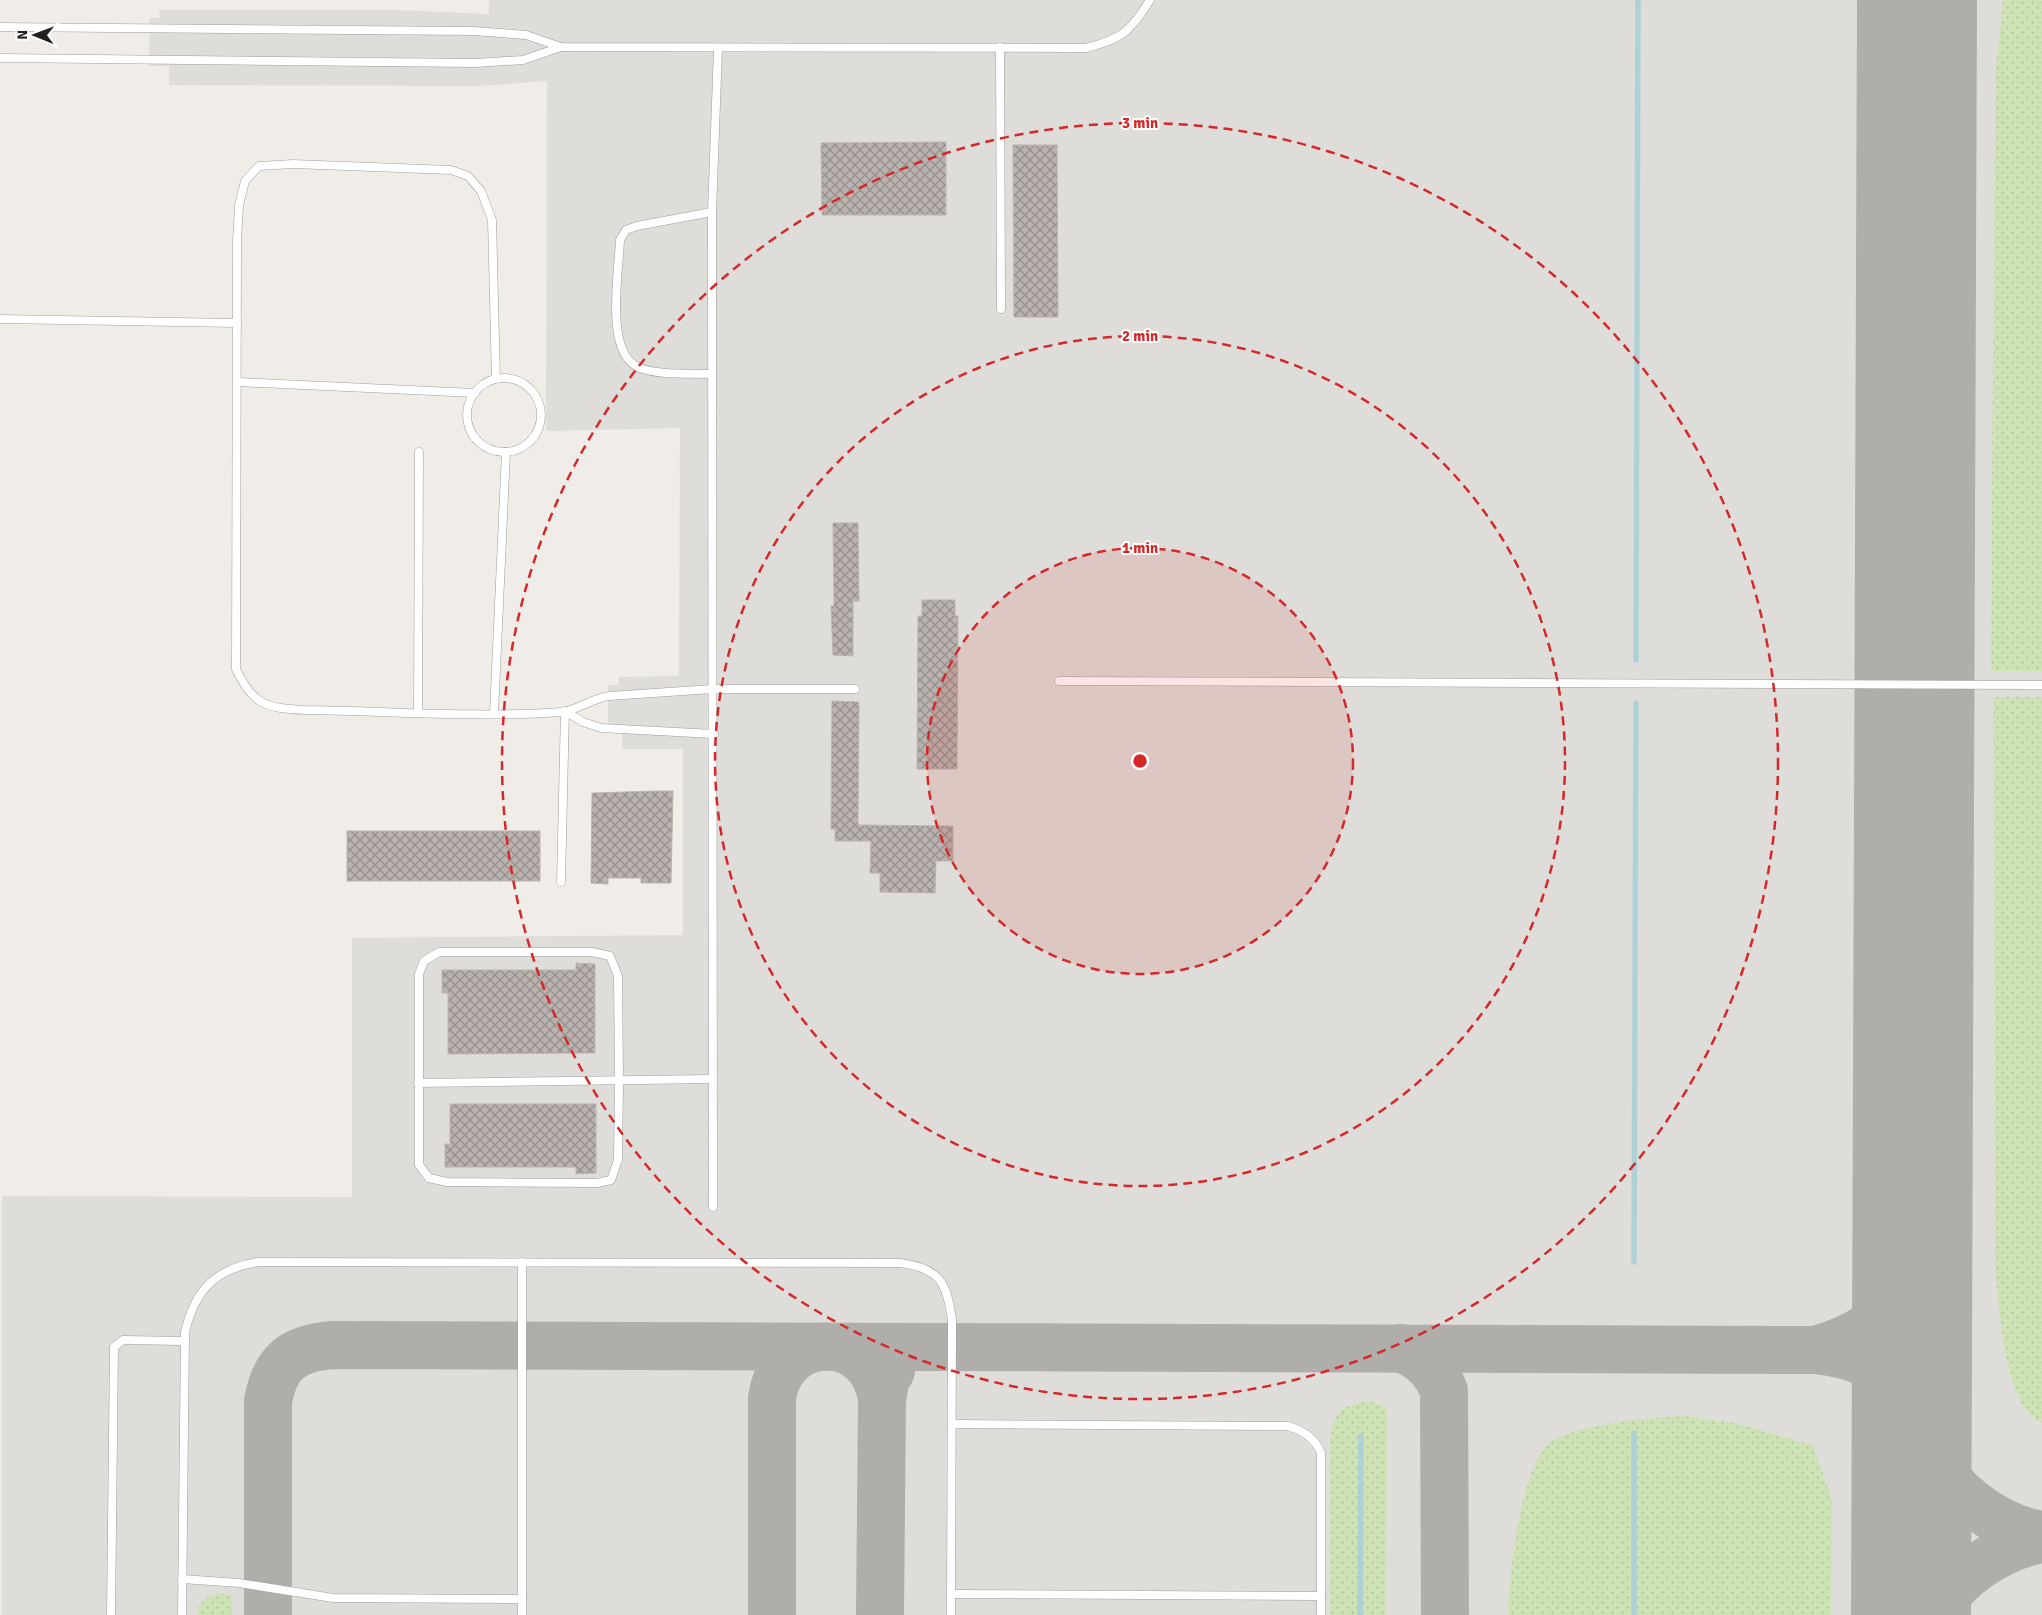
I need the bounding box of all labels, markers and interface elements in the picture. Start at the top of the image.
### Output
north arrow [10,10,60,60]
text: N [14,30,31,40]
text: 3 min [1122,114,1158,132]
text: 2 min [1122,327,1158,345]
text: 1 min [1122,539,1158,557]
centre of rings [1131,752,1149,770]

